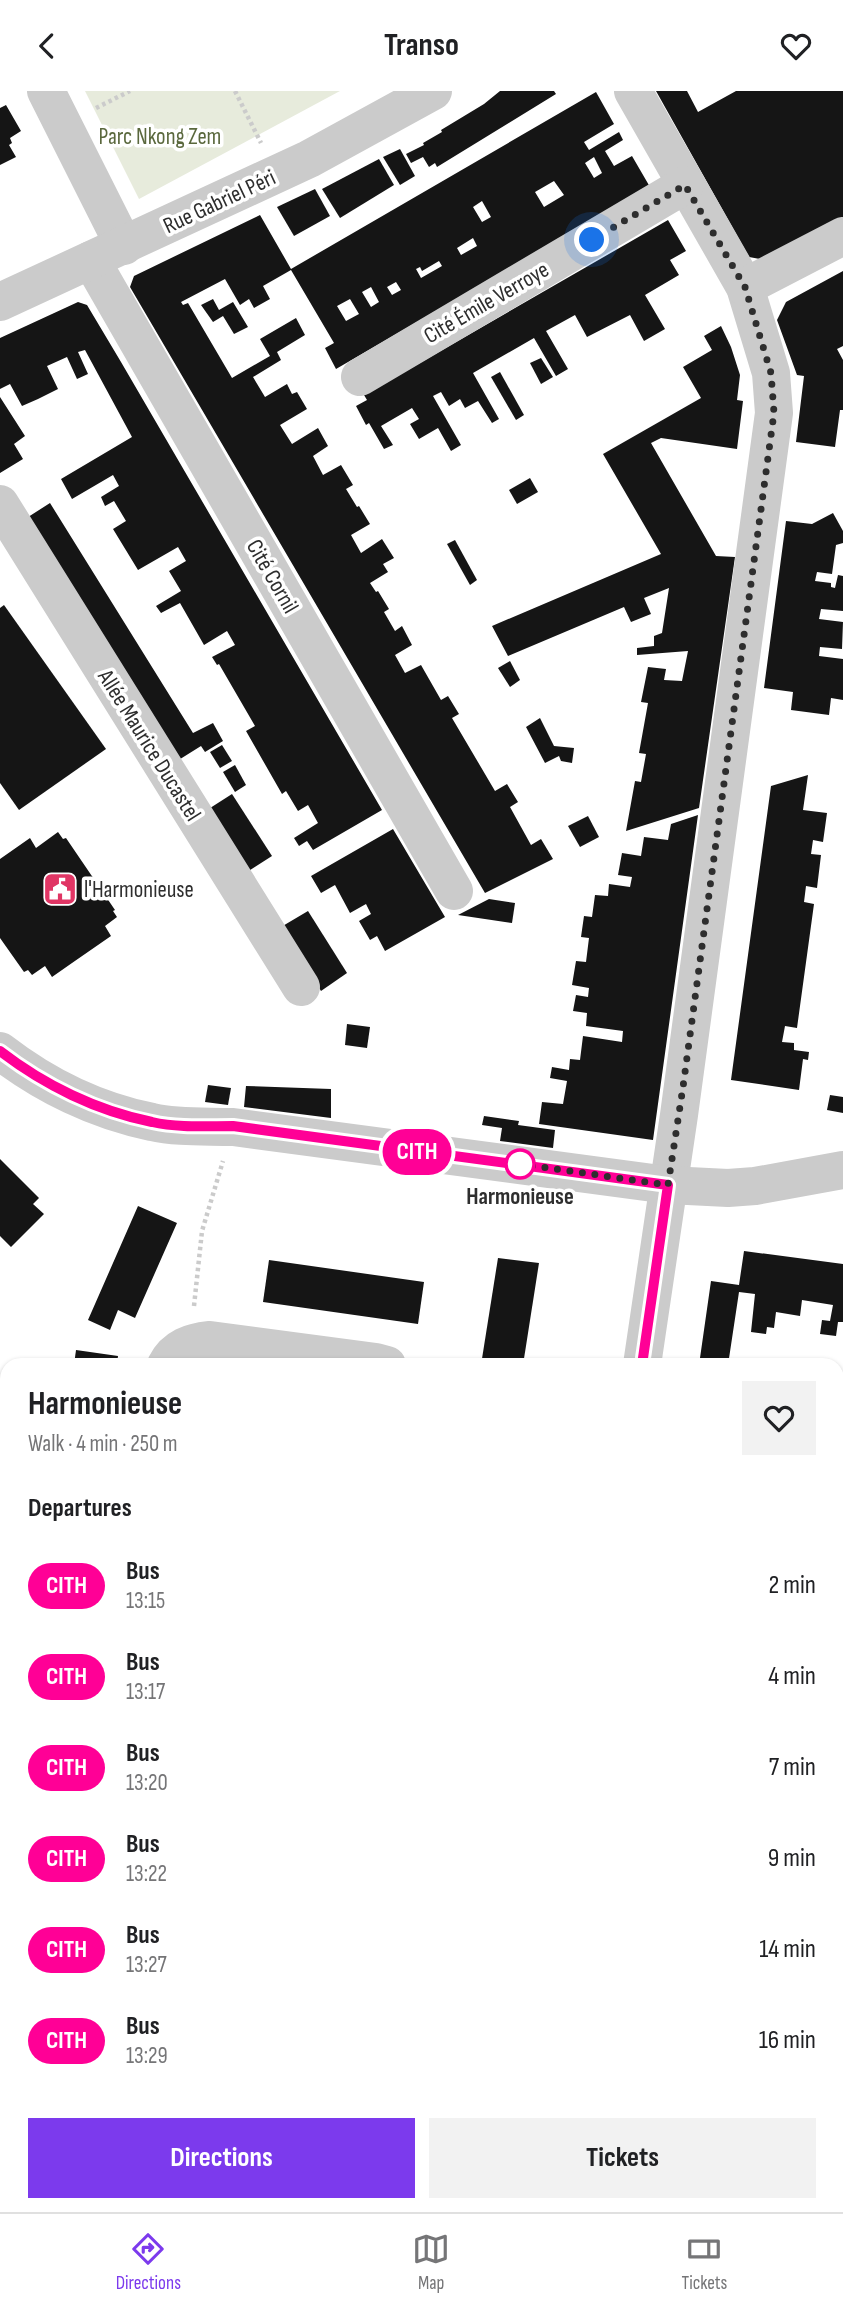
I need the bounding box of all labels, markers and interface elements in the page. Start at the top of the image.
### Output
text: Transo [384,26,459,65]
icon: back [28,27,66,65]
icon: heart [777,27,815,65]
park label: Parc Nkong Zem [99,123,221,151]
street label: Rue Gabriel Péri [159,164,280,240]
your location [574,222,609,257]
street label: Cité Émile Verroye [419,256,554,350]
street label: Cité Cornil [240,535,304,618]
street label: Allée Maurice Ducastel [91,664,207,826]
public building icon: l'Harmonieuse [41,870,79,908]
place label: l'Harmonieuse [84,876,194,904]
line badge: CITH [368,1129,466,1175]
text: CITH [397,1137,437,1166]
marker: Harmonieuse [505,1149,535,1179]
place label: Harmonieuse [466,1183,574,1211]
button: heart [742,1381,816,1455]
text: Harmonieuse [28,1384,182,1424]
text: Walk · 4 min · 250 m [28,1430,178,1458]
text: Departures [28,1493,132,1524]
text: Bus [126,1556,160,1587]
text: 2 min [768,1570,816,1601]
text: CITH [46,1571,87,1600]
text: 13:15 [126,1587,165,1615]
text: Bus [126,1647,160,1678]
text: 4 min [768,1661,816,1692]
text: CITH [46,1662,87,1691]
text: 13:17 [126,1678,165,1706]
text: Bus [126,1738,160,1769]
text: 7 min [769,1752,816,1783]
text: CITH [46,1753,87,1782]
text: 13:20 [126,1769,168,1797]
text: Bus [126,1829,160,1860]
text: 9 min [768,1843,816,1874]
text: CITH [46,1844,87,1873]
text: 13:22 [126,1860,167,1888]
text: Bus [126,1920,160,1951]
text: 14 min [759,1934,816,1965]
text: CITH [46,1935,87,1964]
text: 13:27 [126,1951,167,1979]
text: Bus [126,2011,160,2042]
text: 16 min [759,2025,816,2056]
text: CITH [46,2026,87,2055]
text: 13:29 [126,2042,168,2070]
button: Directions [28,2118,415,2198]
button: Tickets [429,2118,816,2198]
tab: Directions [116,2230,181,2295]
tab: Map [412,2230,450,2295]
tab: Tickets [681,2230,727,2295]

